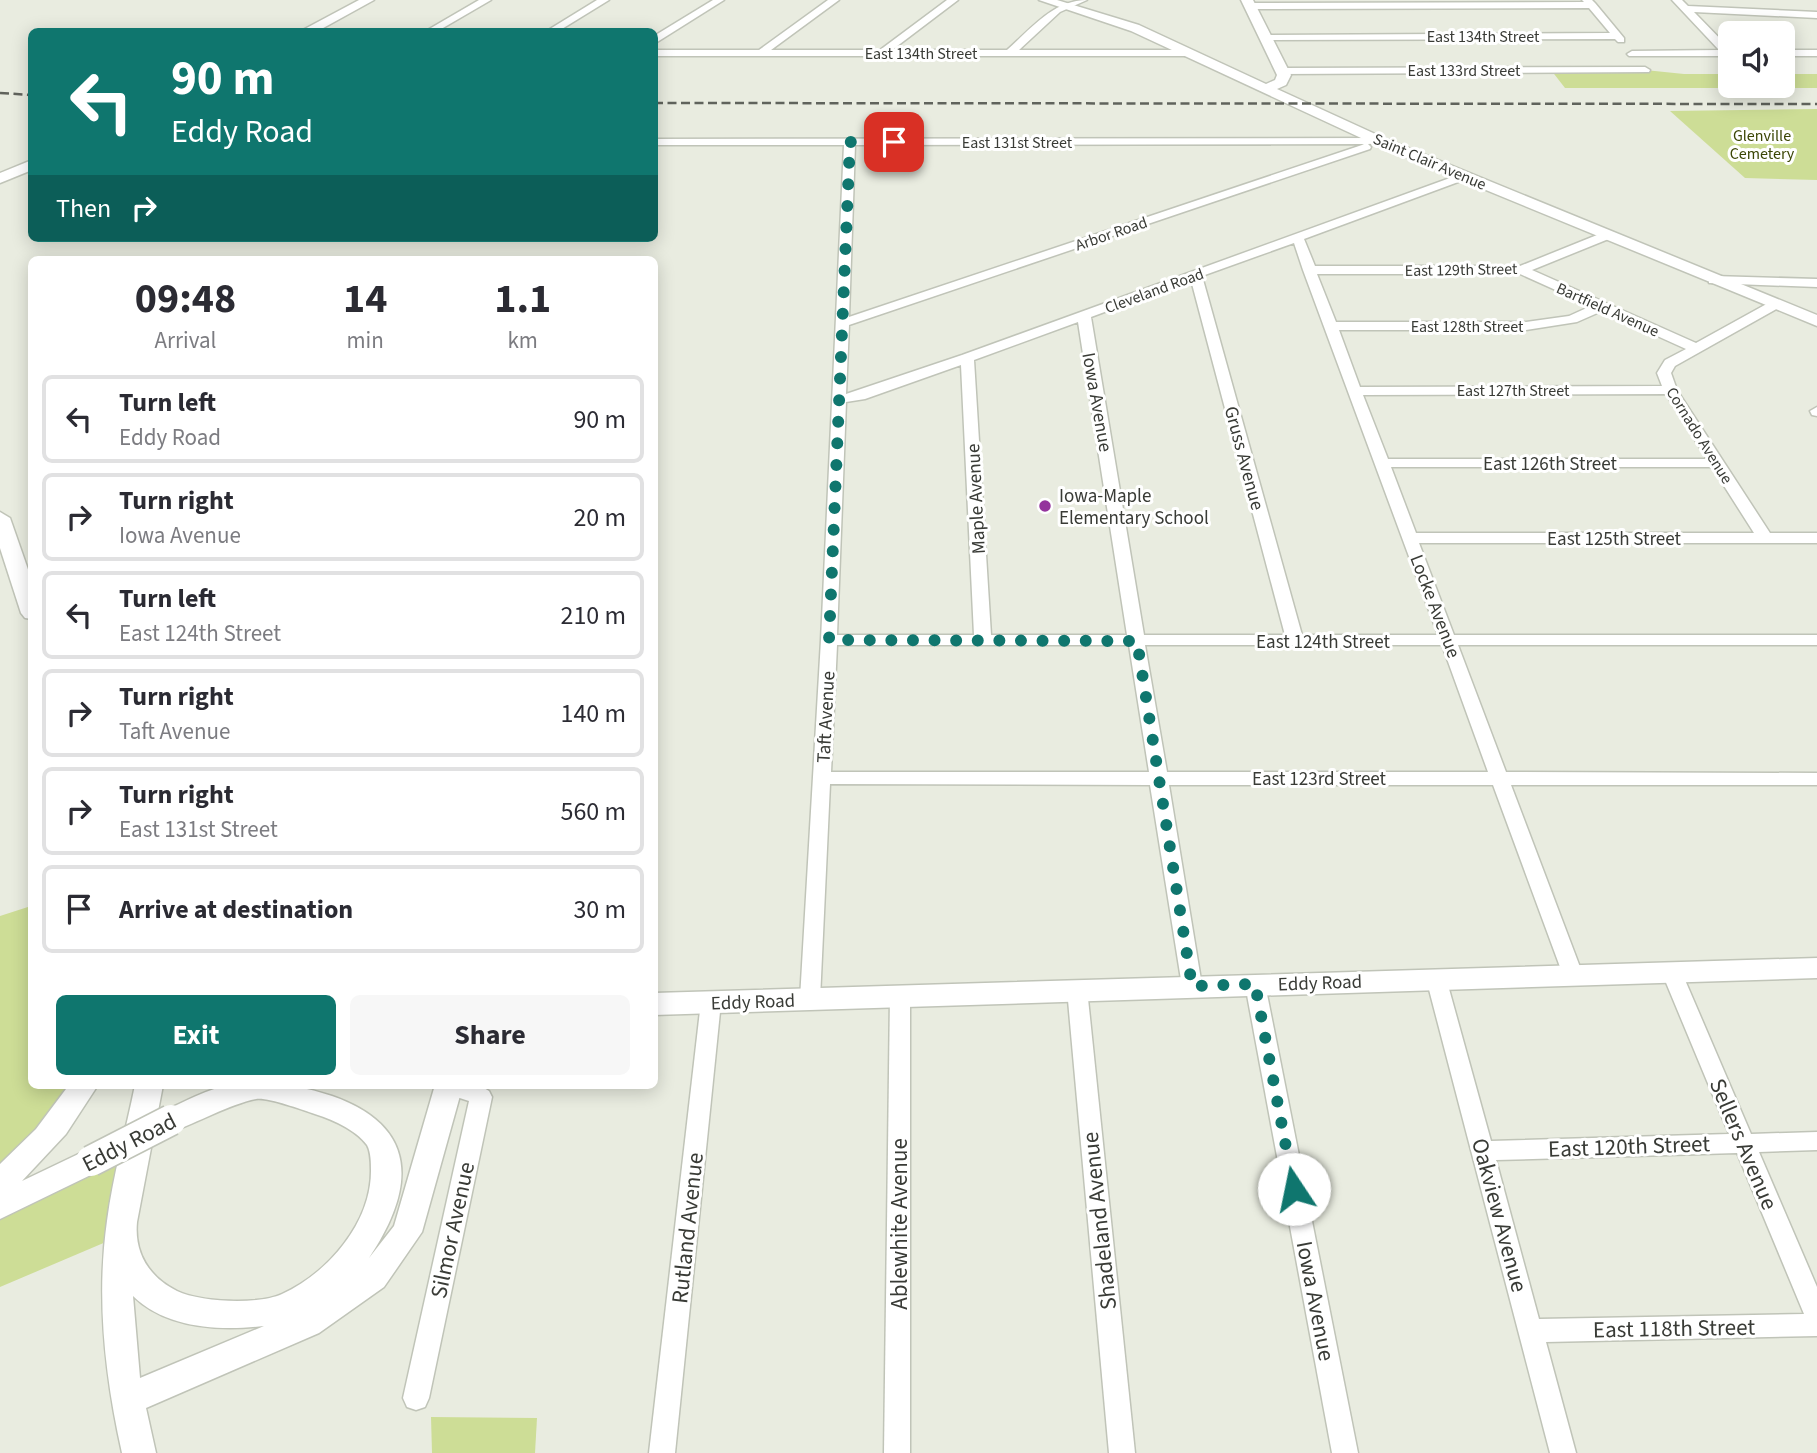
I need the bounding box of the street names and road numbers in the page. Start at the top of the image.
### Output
street label: East 134th Street [1427,26,1540,48]
street label: East 134th Street [865,43,978,65]
street label: East 133rd Street [1408,60,1521,82]
street label: Saint Clair Avenue [1370,128,1490,196]
street label: East 131st Street [962,132,1073,154]
street label: Arbor Road [1072,211,1150,257]
street label: East 129th Street [1404,258,1518,282]
street label: Cleveland Road [1102,263,1207,319]
street label: Bartfield Avenue [1553,277,1663,342]
street label: East 128th Street [1411,316,1524,338]
street label: Iowa Avenue [1074,350,1119,454]
street label: East 127th Street [1457,380,1570,402]
street label: Cornado Avenue [1661,383,1738,488]
street label: Gruss Avenue [1217,403,1270,514]
street label: Maple Avenue [960,443,993,555]
street label: East 126th Street [1483,451,1618,478]
street label: East 125th Street [1547,526,1682,553]
street label: Locke Avenue [1402,551,1467,662]
street label: East 124th Street [1256,629,1391,656]
street label: Taft Avenue [811,670,842,764]
street label: East 123rd Street [1252,766,1387,793]
street label: Eddy Road [1277,969,1363,998]
street label: Eddy Road [710,988,796,1017]
street label: Sellers Avenue [1701,1073,1786,1215]
street label: Eddy Road [76,1105,182,1180]
street label: East 120th Street [1547,1127,1711,1166]
street label: Shadeland Avenue [1074,1130,1125,1312]
street label: Oakview Avenue [1463,1134,1536,1296]
street label: Ablewhite Avenue [883,1138,916,1310]
street label: Rutland Avenue [663,1151,712,1305]
street label: Silmor Avenue [422,1159,483,1301]
street label: Iowa Avenue [1288,1238,1343,1364]
street label: East 118th Street [1593,1311,1756,1346]

